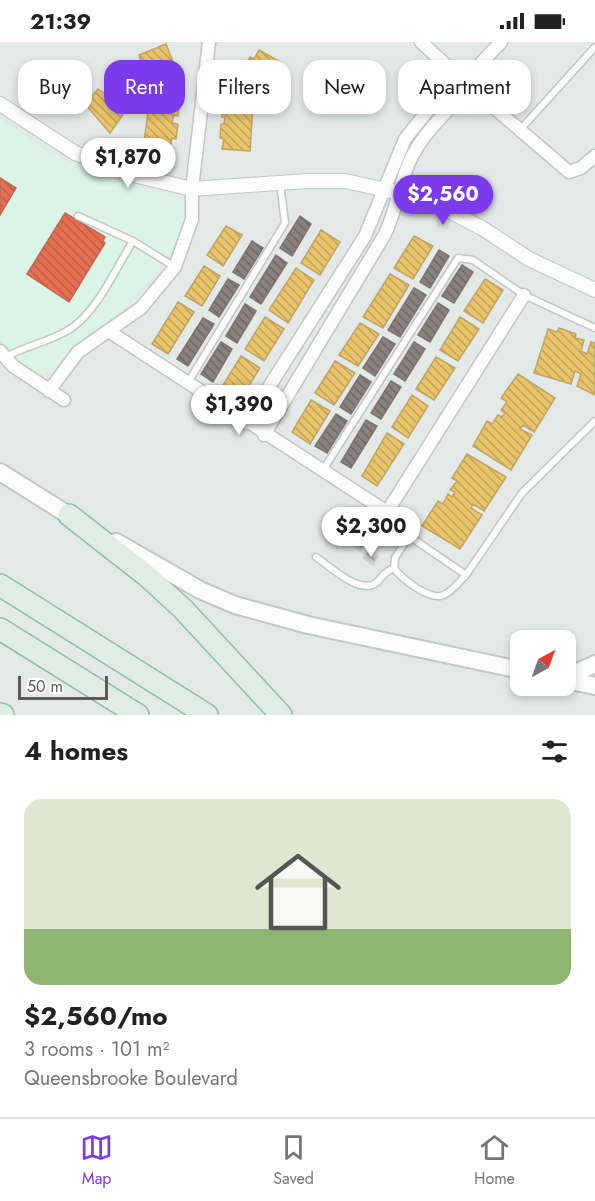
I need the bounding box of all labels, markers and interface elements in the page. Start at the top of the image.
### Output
text: 21:39 [30,5,91,37]
chip: Buy [18,60,92,114]
chip: Rent [104,60,185,114]
chip: Filters [197,60,291,114]
chip: New [303,60,386,114]
chip: Apartment [398,60,531,114]
pin: $1,870 [79,138,177,189]
text: $1,870 [95,143,161,172]
pin: $2,560 [394,175,492,226]
text: $2,560 [407,180,479,209]
pin: $1,390 [190,385,288,436]
text: $1,390 [205,390,273,419]
pin: $2,300 [322,507,420,558]
text: $2,300 [336,512,406,541]
north arrow [510,630,576,696]
map controls [510,630,576,696]
scale bar [18,673,108,700]
text: 50 m [27,675,63,698]
text: 4 homes [24,732,128,770]
icon: filters [538,735,571,768]
icon: home [244,838,352,946]
text: $2,560/mo [24,997,168,1035]
text: 3 rooms · 101 m² [24,1035,170,1064]
text: Queensbrooke Boulevard [24,1064,238,1093]
tab: Map [80,1131,113,1190]
tab: Saved [273,1131,314,1190]
tab: Home [474,1131,515,1190]

